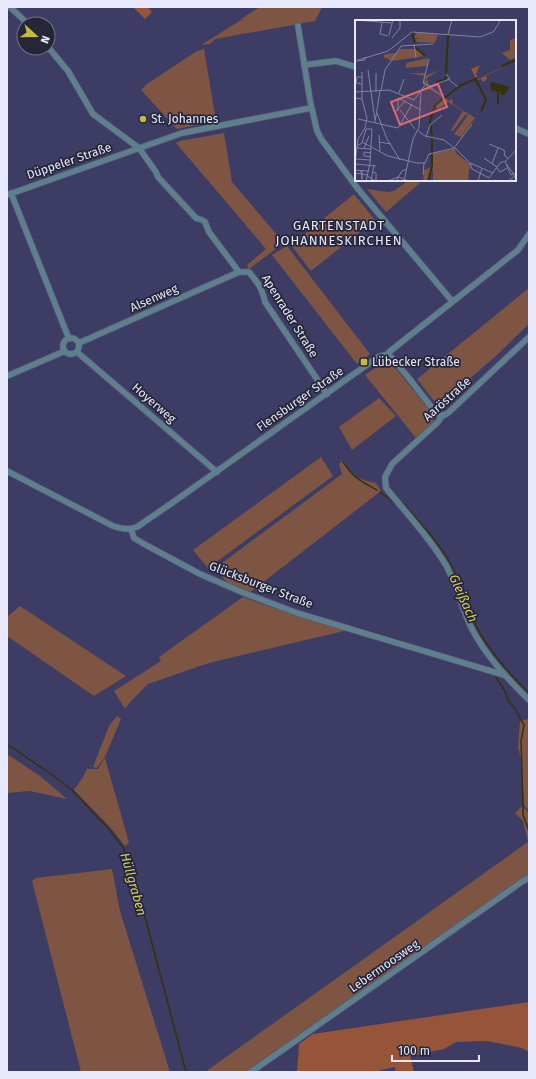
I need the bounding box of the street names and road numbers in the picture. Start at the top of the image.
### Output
street label: Düppeler Straße [25,140,113,182]
street label: Apenrader Straße [259,272,321,360]
street label: Alsenweg [128,281,181,315]
street label: Flensburger Straße [254,364,346,434]
street label: Aaröstraße [420,374,474,424]
street label: Hoyerweg [129,380,179,426]
street label: Glücksburger Straße [207,559,315,611]
street label: Lebermoosweg [347,936,422,995]

